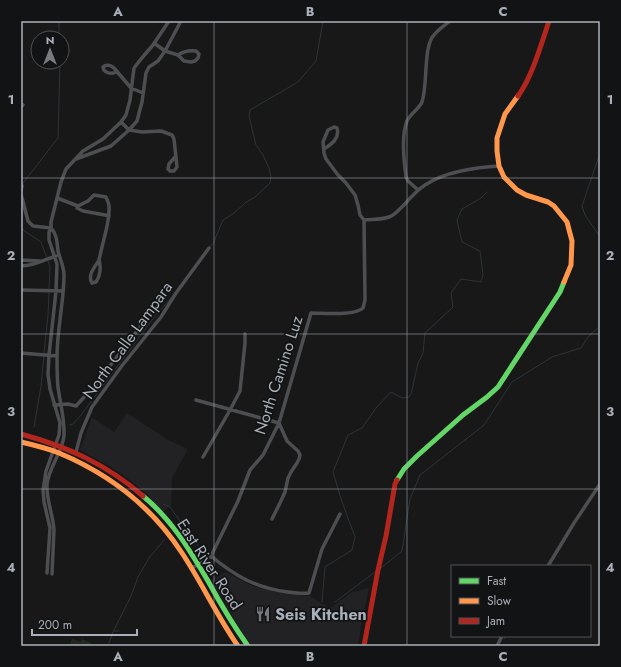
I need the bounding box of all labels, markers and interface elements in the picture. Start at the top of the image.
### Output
text: A [112,2,123,21]
text: B [306,2,315,21]
text: C [498,2,508,21]
north arrow [30,30,70,70]
text: N [46,32,54,48]
text: 1 [8,90,14,109]
text: 1 [607,90,613,109]
text: 2 [7,246,15,265]
text: 2 [606,246,614,265]
street label: North Calle Lampara [77,277,178,404]
street label: North Camino Luz [248,312,309,437]
text: 3 [7,402,15,421]
text: 3 [606,402,614,421]
street label: East River Road [171,514,248,614]
text: 4 [6,558,16,577]
text: 4 [605,558,615,577]
legend [451,565,591,637]
text: Fast [487,572,506,590]
text: Slow [487,592,512,610]
place label: Seis Kitchen [275,603,367,626]
restaurant icon: Seis Kitchen [254,605,272,623]
scale bar [32,611,137,637]
text: Jam [485,612,505,630]
text: 200 m [38,616,72,634]
text: A [112,647,123,666]
text: B [306,647,315,666]
text: C [498,647,508,666]

